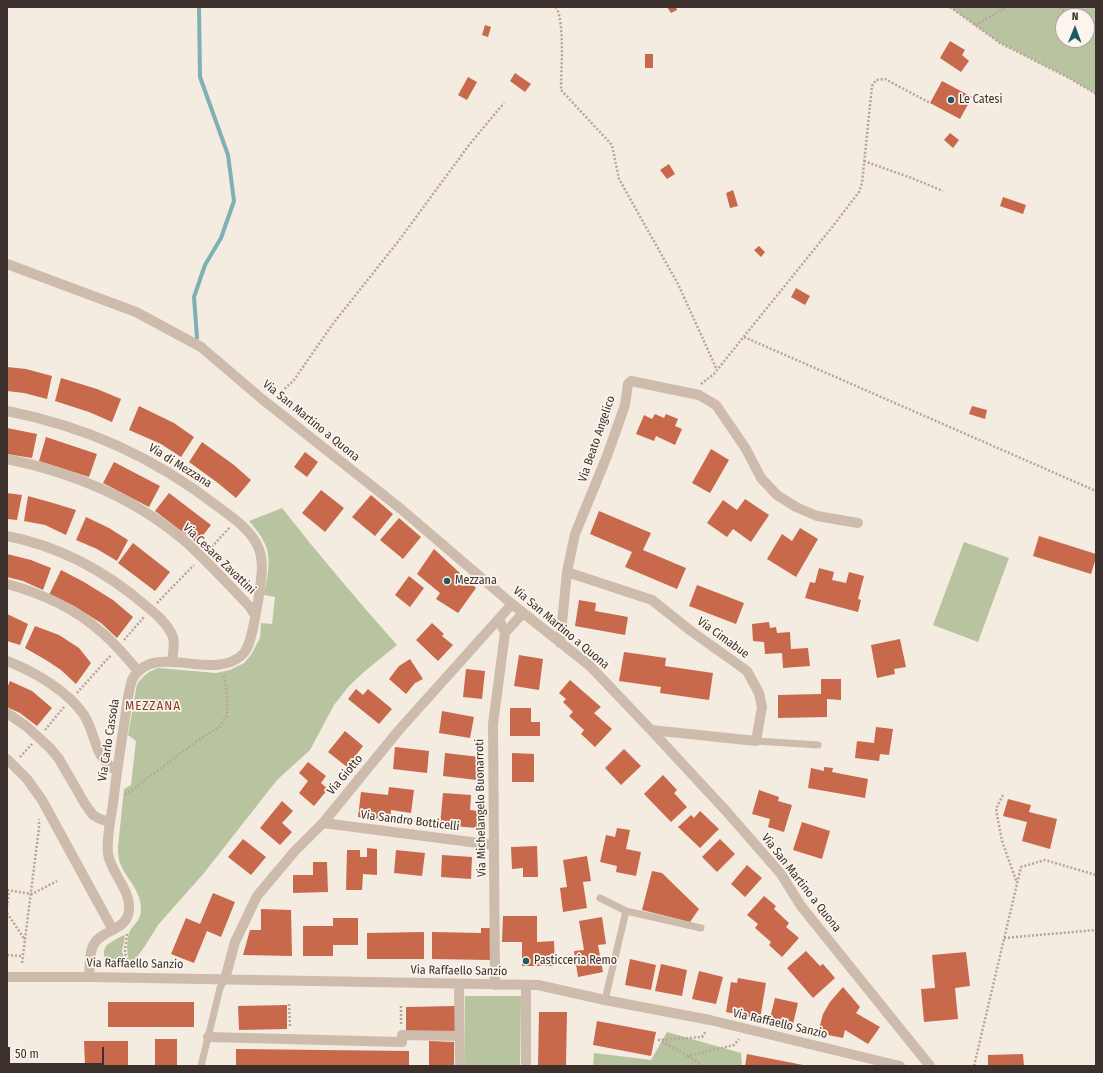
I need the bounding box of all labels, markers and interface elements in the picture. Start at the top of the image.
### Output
north arrow [1055,8,1095,48]
text: N [1072,10,1079,23]
place label: Le Catesi [959,93,1002,107]
marker: Le Catesi [946,95,956,105]
street label: Via San Martino a Quona [260,377,362,465]
street label: Via Beato Angelico [575,394,619,484]
street label: Via di Mezzana [146,441,214,491]
street label: Via Cesare Zavattini [180,521,258,597]
place label: Mezzana [455,574,497,588]
marker: Mezzana [442,576,452,586]
street label: Via San Martino a Quona [510,584,612,672]
street label: Via Cimabue [694,614,752,662]
street label: Via Carlo Cassola [95,698,123,782]
district label: MEZZANA [125,698,181,714]
street label: Via Michelangelo Buonarroti [473,739,489,877]
street label: Via Giotto [324,752,366,798]
street label: Via Sandro Botticelli [360,808,460,834]
street label: Via San Martino a Quona [758,831,844,935]
place label: Pasticceria Remo [534,954,617,968]
street label: Via Raffaello Sanzio [87,956,183,972]
marker: Pasticceria Remo [521,956,531,966]
street label: Via Raffaello Sanzio [411,963,507,979]
street label: Via Raffaello Sanzio [731,1006,829,1042]
scale bar [10,1039,106,1065]
text: 50 m [15,1047,39,1061]

